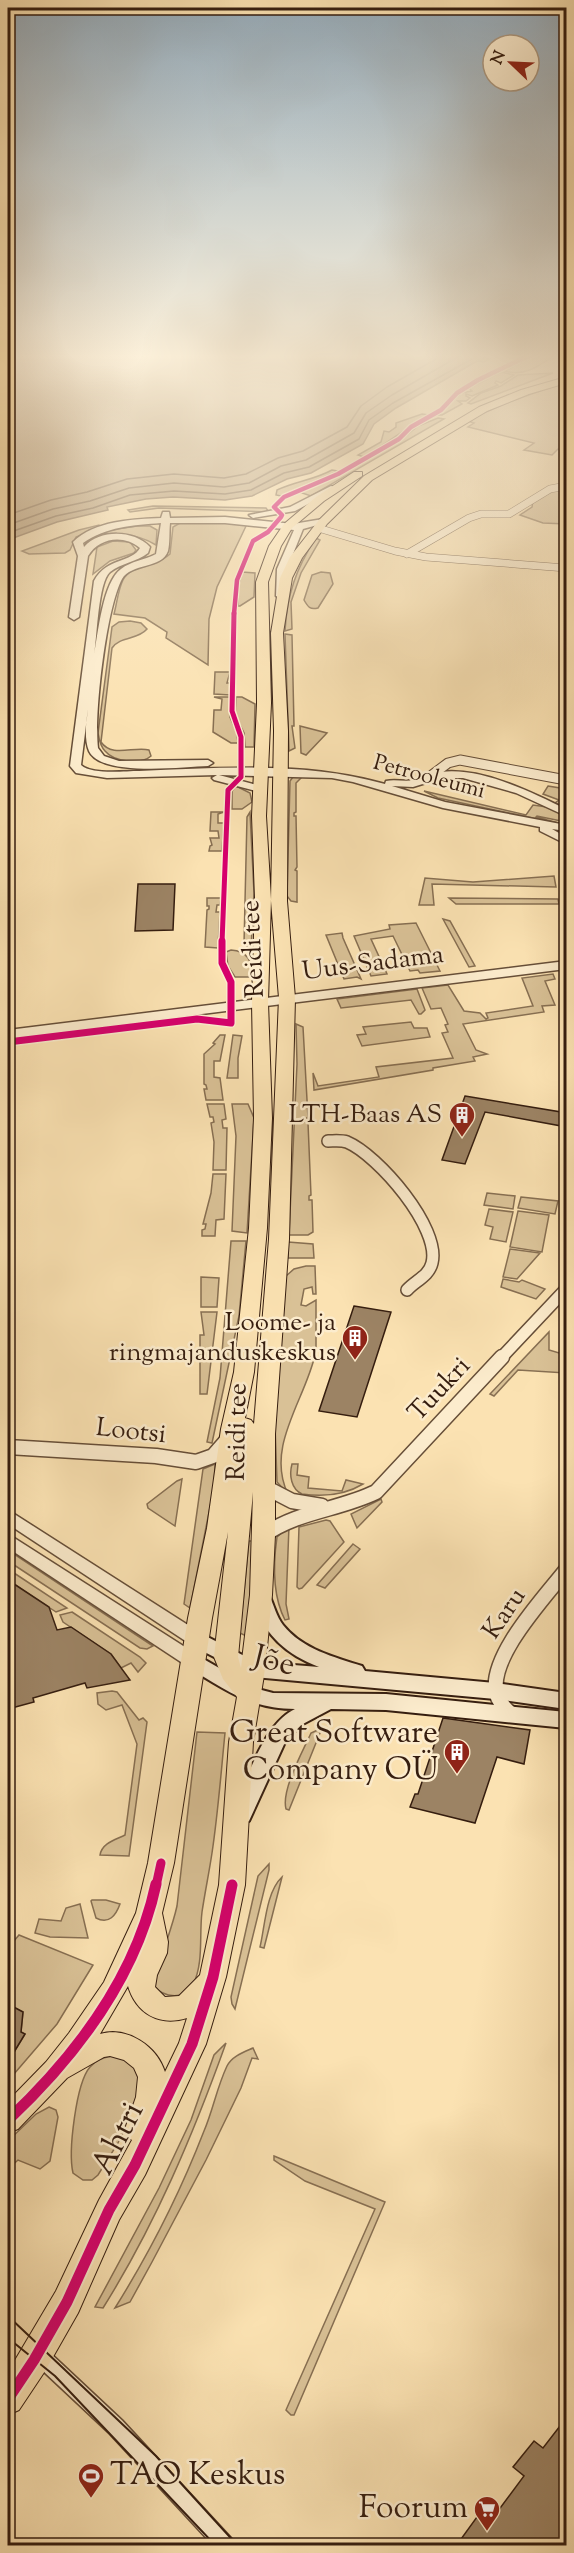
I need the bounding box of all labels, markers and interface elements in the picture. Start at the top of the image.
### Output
north arrow [481,33,541,93]
text: N [486,48,513,68]
street label: Petrooleumi [369,748,489,808]
street label: Reidi tee [233,899,275,999]
street label: Uus-Sadama [300,937,446,991]
place label: LTH-Baas AS [289,1097,442,1134]
building icon: LTH-Baas AS [447,1100,477,1138]
place label: Loome- ja ringmajanduskeskus [109,1305,336,1372]
building icon: Loome- ja ringmajanduskeskus [340,1323,370,1361]
street label: Tuukri [400,1349,480,1431]
street label: Reidi tee [219,1383,257,1481]
street label: Lootsi [94,1410,168,1454]
street label: Karu [474,1581,536,1647]
street label: Jõe [246,1634,300,1689]
place label: Great Software Company OÜ [229,1711,438,1794]
building icon: Great Software Company OÜ [442,1737,472,1775]
street label: Ahtri [81,2094,157,2184]
place label: TAO Keskus [110,2453,285,2499]
sports icon: TAO Keskus [76,2461,106,2499]
place label: Foorum [359,2486,468,2532]
supermarket icon: Foorum [472,2494,502,2532]

